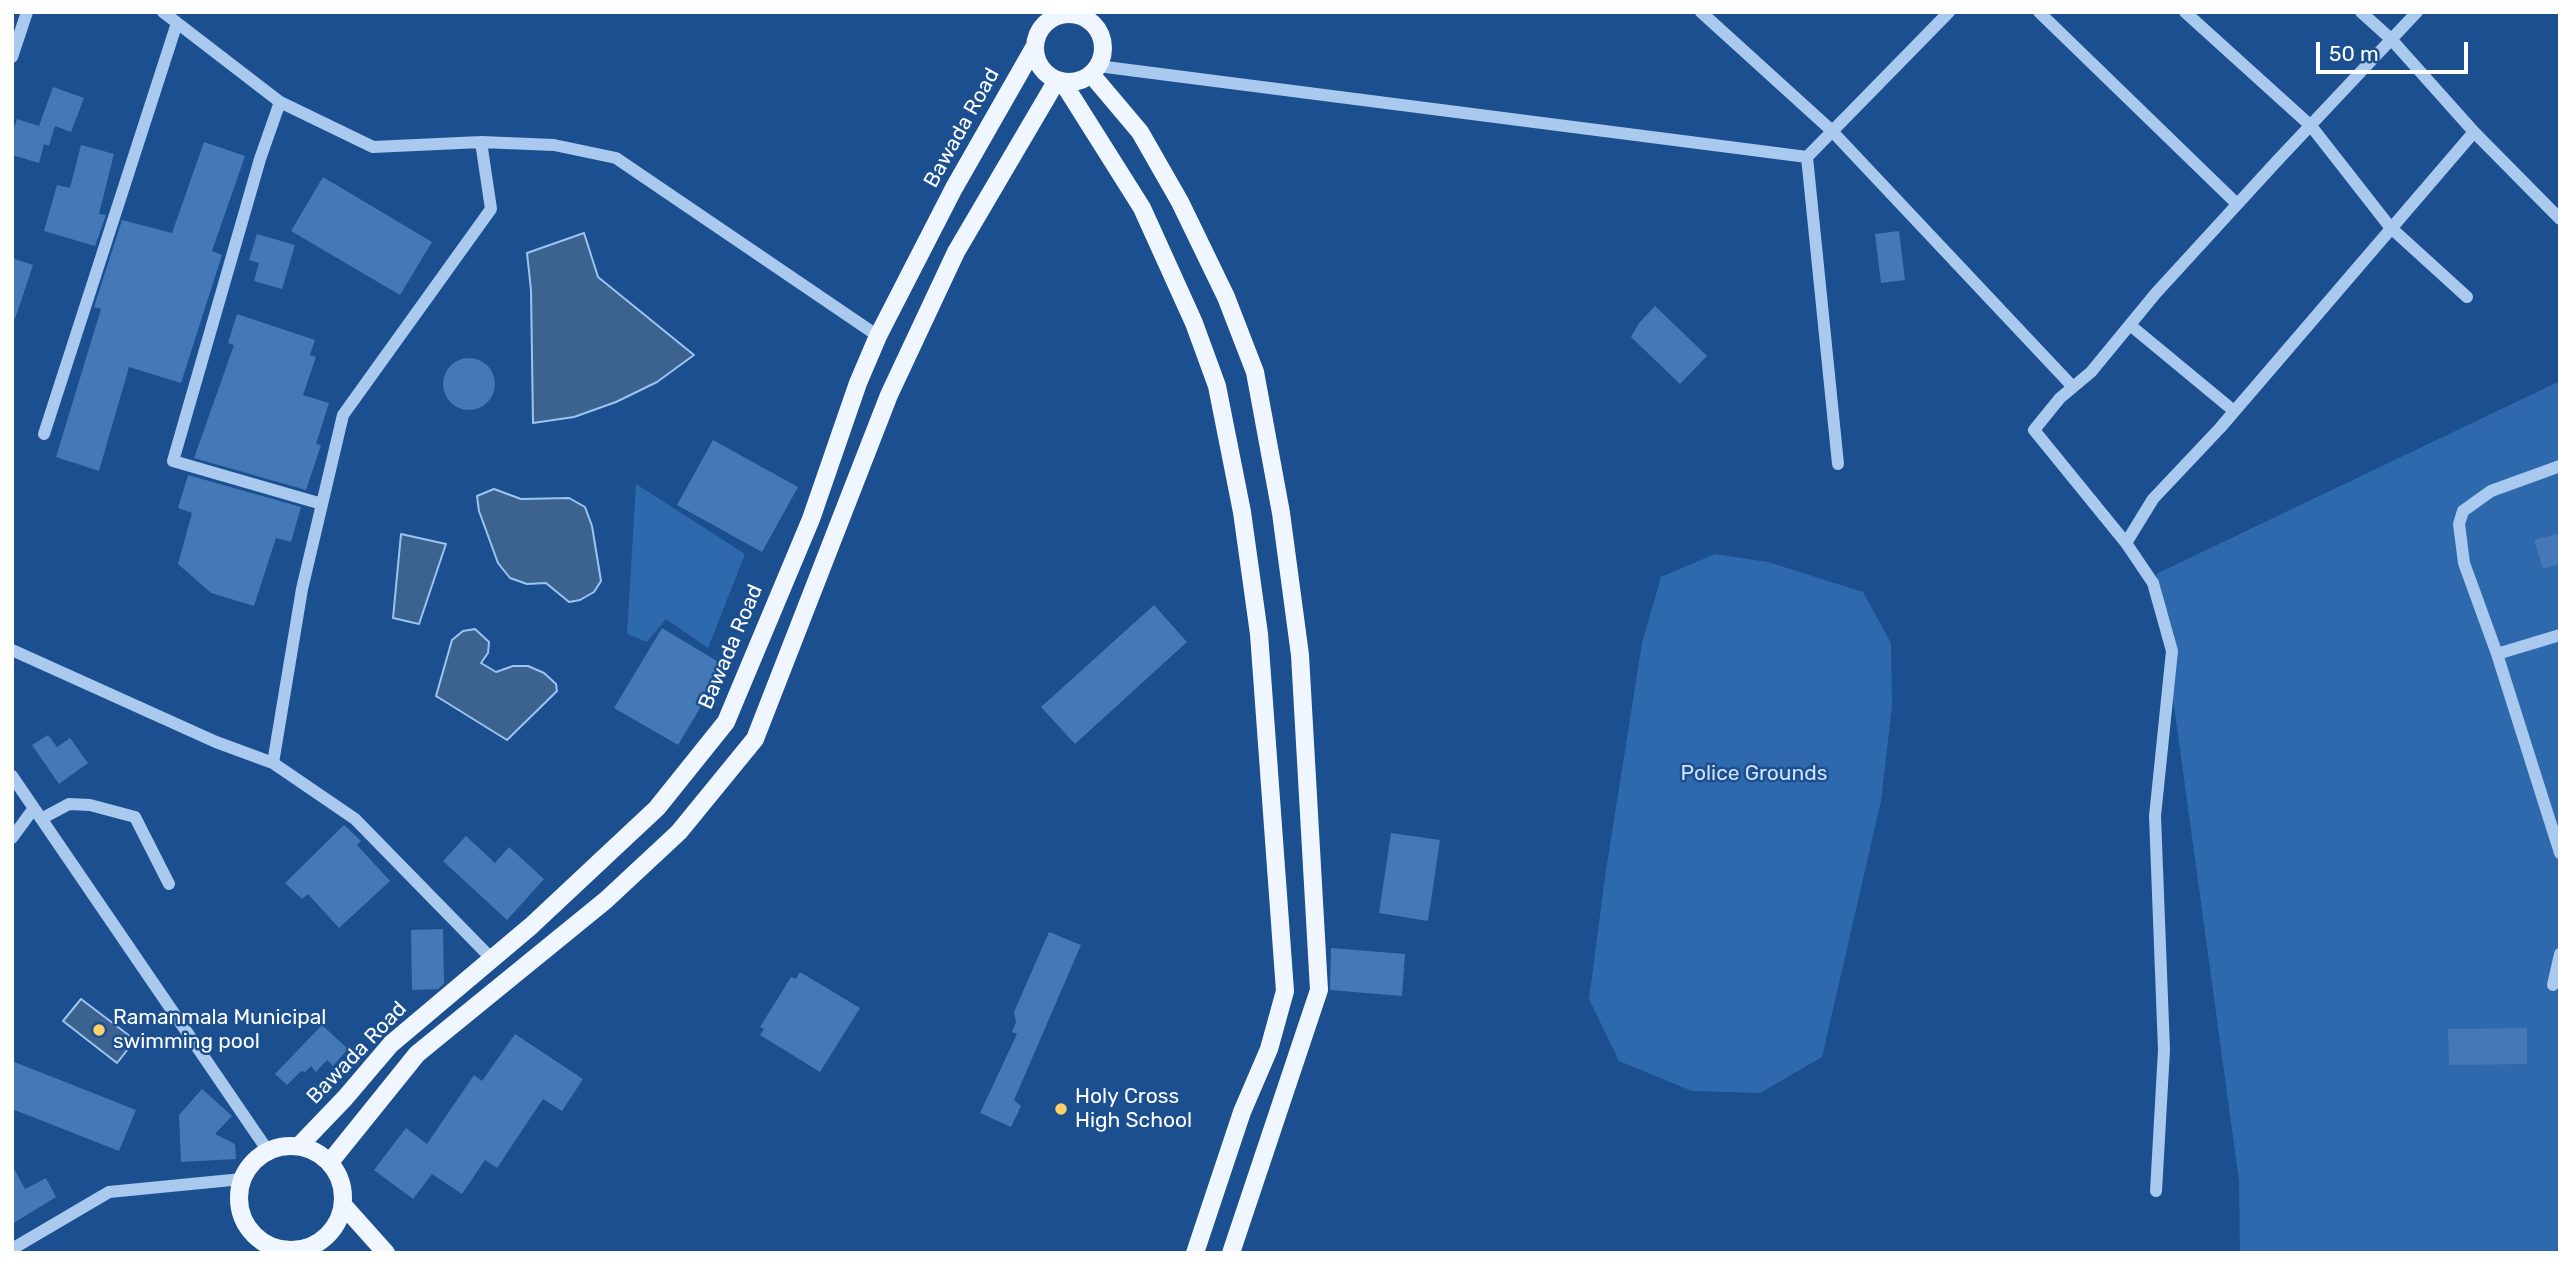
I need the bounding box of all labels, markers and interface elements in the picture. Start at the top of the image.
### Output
scale bar [2320,28,2472,72]
text: 50 m [2329,41,2379,66]
street label: Bawada Road [919,64,1005,192]
street label: Bawada Road [693,581,769,713]
park label: Police Grounds [1681,761,1827,787]
street label: Bawada Road [302,997,412,1109]
place label: Ramanmala Municipal swimming pool [113,1005,326,1055]
marker: Ramanmala Municipal swimming pool [91,1022,107,1038]
place label: Holy Cross High School [1075,1084,1192,1134]
marker: Holy Cross High School [1053,1101,1069,1117]

